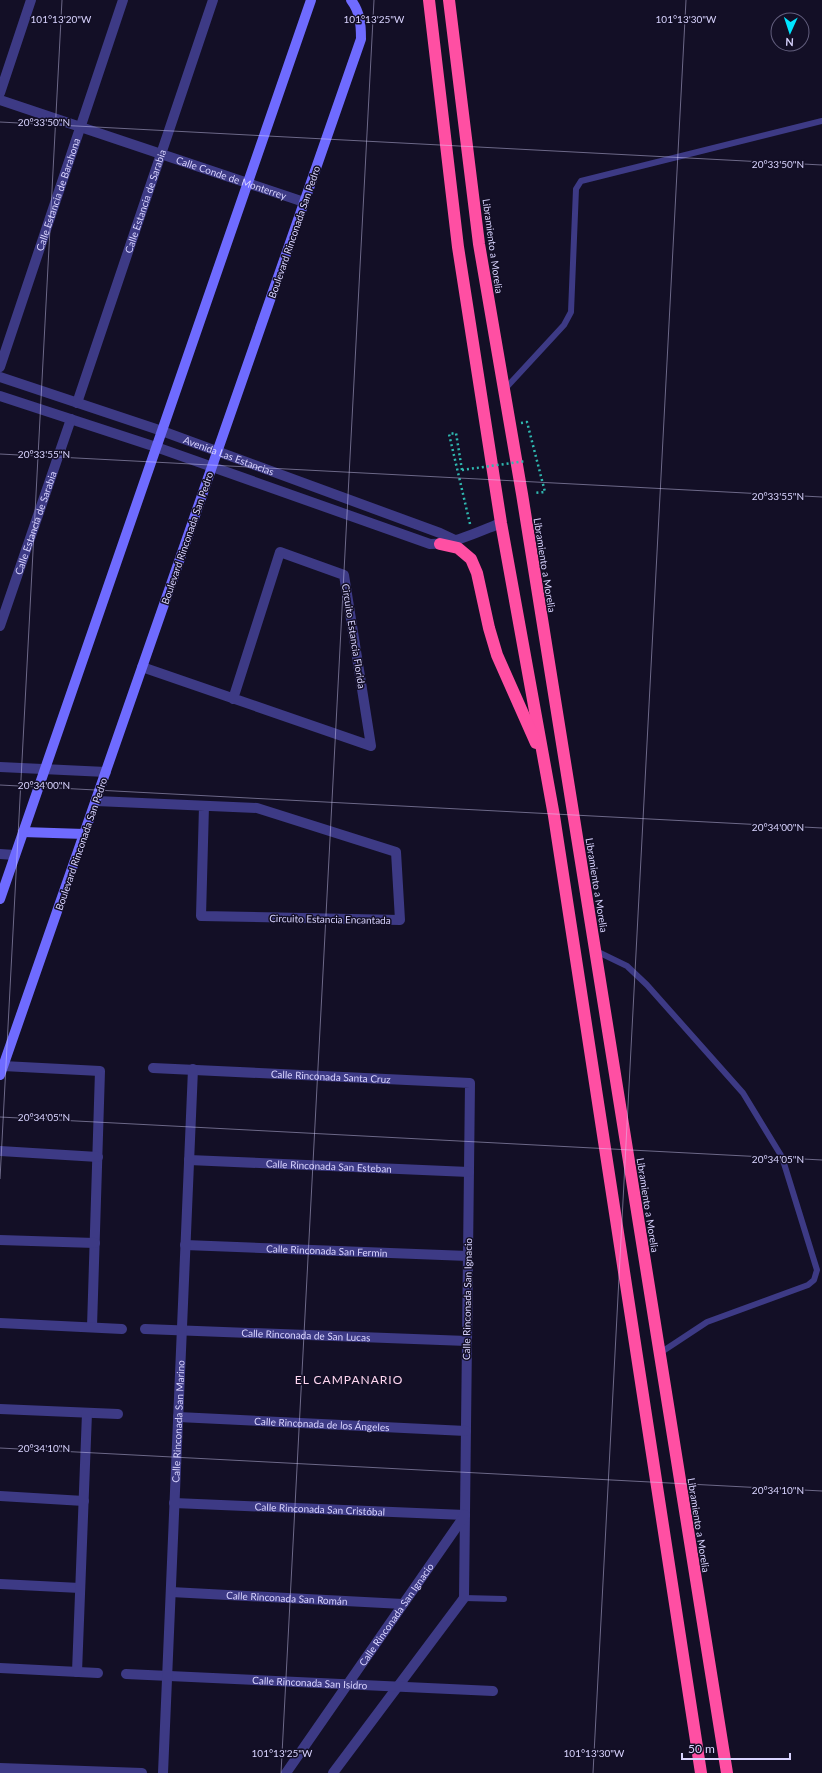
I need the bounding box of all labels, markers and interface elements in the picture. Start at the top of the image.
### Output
north arrow [770,12,810,52]
text: 101°13'20"W [31,13,92,25]
text: 101°13'25"W [344,13,405,25]
text: 101°13'30"W [656,13,717,25]
text: N [785,36,794,49]
text: 20°33'50"N [18,116,70,128]
street label: Calle Estancia de Barahona [33,136,82,252]
street label: Calle Estancia de Sarabia [122,148,168,255]
street label: Calle Conde de Monterrey [175,154,289,202]
text: 20°33'50"N [752,158,804,170]
street label: Boulevard Rinconada San Pedro [266,164,322,300]
street label: Libramiento a Morelia [480,198,506,294]
street label: Avenida Las Estancias [182,433,276,478]
text: 20°33'55"N [18,448,70,460]
street label: Calle Estancia de Sarabia [12,470,59,576]
street label: Boulevard Rinconada San Pedro [159,470,215,606]
text: 20°33'55"N [752,490,804,502]
street label: Libramiento a Morelia [532,517,558,613]
street label: Circuito Estancia Florida [340,583,368,689]
street label: Boulevard Rinconada San Pedro [53,776,109,912]
text: 20°34'00"N [18,779,70,791]
text: 20°34'00"N [752,821,804,833]
street label: Libramiento a Morelia [584,837,610,933]
street label: Circuito Estancia Encantada [269,912,391,926]
street label: Calle Rinconada Santa Cruz [271,1068,391,1085]
text: 20°34'05"N [18,1111,70,1123]
text: 20°34'05"N [752,1153,804,1165]
street label: Calle Rinconada San Esteban [266,1157,392,1175]
street label: Libramiento a Morelia [635,1157,661,1253]
street label: Calle Rinconada San Ignacio [460,1238,474,1360]
street label: Calle Rinconada San Fermin [266,1242,388,1259]
street label: Calle Rinconada de San Lucas [241,1327,371,1343]
street label: Calle Rinconada San Marino [169,1360,187,1483]
district label: EL CAMPANARIO [295,1372,403,1387]
street label: Calle Rinconada de los Ángeles [254,1415,390,1433]
text: 20°34'10"N [18,1442,70,1454]
street label: Libramiento a Morelia [686,1477,712,1573]
text: 20°34'10"N [752,1484,804,1496]
street label: Calle Rinconada San Cristóbal [255,1500,385,1518]
street label: Calle Rinconada San Ignacio [356,1560,436,1668]
street label: Calle Rinconada San Román [226,1589,348,1607]
street label: Calle Rinconada San Isidro [252,1674,368,1691]
scale bar [682,1735,790,1761]
text: 50 m [688,1741,715,1756]
text: 101°13'25"W [252,1747,313,1759]
text: 101°13'30"W [564,1747,625,1759]

